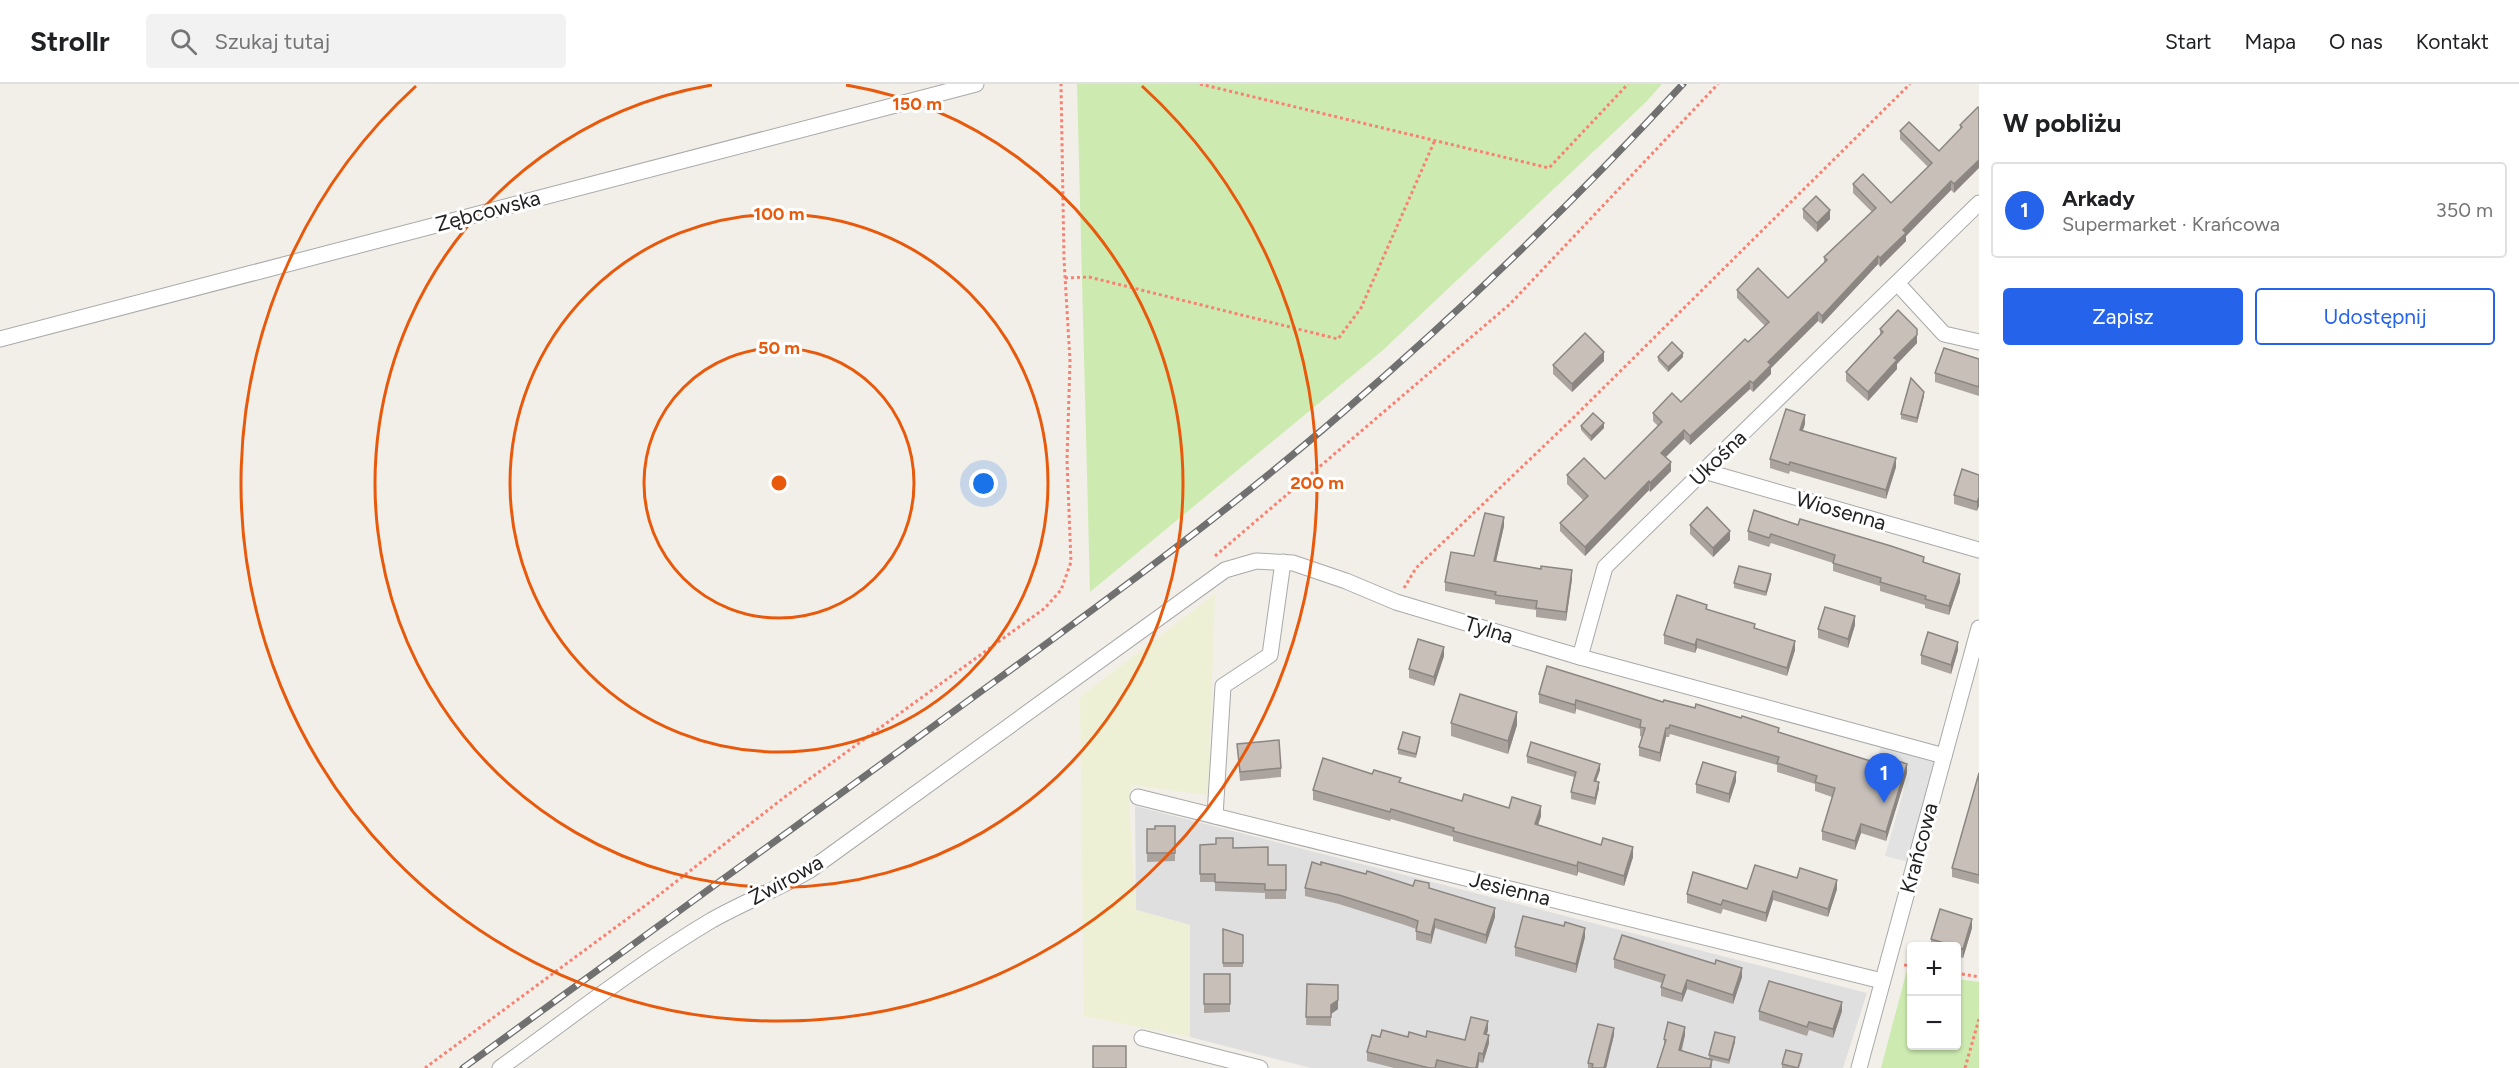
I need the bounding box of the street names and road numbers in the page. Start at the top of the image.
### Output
street label: Zębcowska [433,185,543,236]
street label: Ukośna [1684,425,1751,491]
street label: Wiosenna [1793,486,1889,535]
street label: Tylna [1462,610,1516,649]
street label: Krańcowa [1894,800,1943,896]
street label: Żwirowa [744,849,827,910]
street label: Jesienna [1467,866,1553,911]

